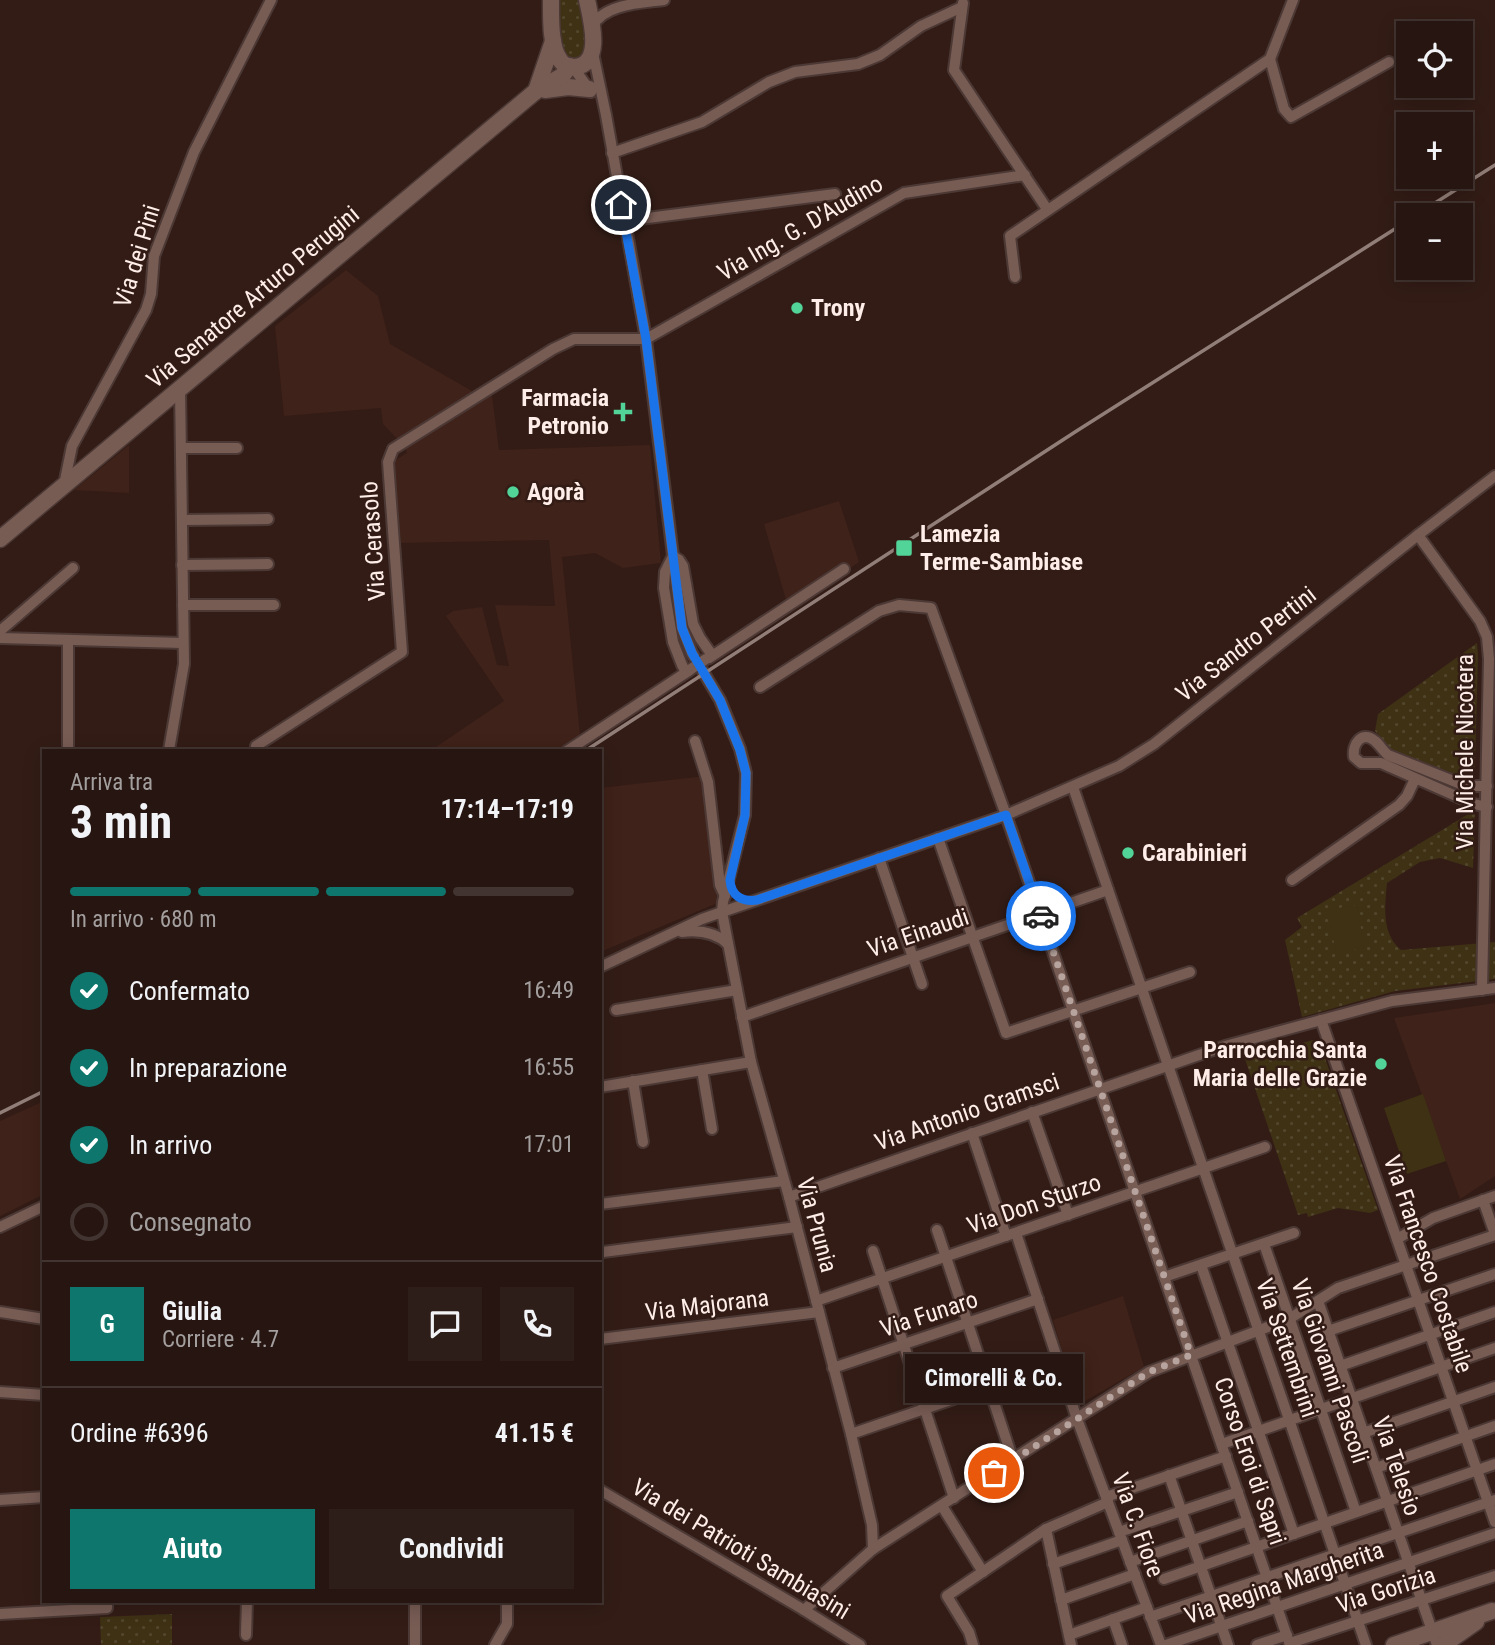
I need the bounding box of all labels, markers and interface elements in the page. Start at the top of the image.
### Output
map controls [1396,21,1473,280]
button: locate [1396,21,1473,98]
button: + [1396,112,1473,189]
street label: Via Ing. G. D'Audino [712,169,888,287]
pin [591,175,651,235]
icon: home [602,186,640,224]
street label: Via Senatore Arturo Perugini [141,200,365,394]
street label: Via dei Pini [108,201,166,311]
button: − [1396,203,1473,280]
place label: Trony [811,294,866,322]
marker: Trony [789,300,805,316]
place label: Farmacia Petronio [521,384,609,440]
marker: Farmacia Petronio [615,404,631,420]
place label: Agorà [527,478,584,506]
street label: Via Cerasolo [355,480,391,602]
marker: Agorà [505,484,521,500]
place label: Lamezia Terme-Sambiase [920,520,1083,576]
marker: Lamezia Terme-Sambiase [894,538,914,558]
street label: Via Sandro Pertini [1170,581,1322,707]
street label: Via Michele Nicotera [1451,654,1479,850]
text: Arriva tra [70,769,153,796]
text: 17:14–17:19 [440,794,574,824]
text: 3 min [70,795,172,849]
place label: Carabinieri [1142,839,1247,867]
marker: Carabinieri [1120,845,1136,861]
courier [1006,881,1076,951]
icon: car [1022,897,1060,935]
street label: Via Einaudi [864,903,972,963]
text: In arrivo · 680 m [70,906,217,933]
icon: check [70,972,108,1010]
text: Confermato [129,976,250,1006]
text: 16:49 [523,977,574,1004]
place label: Parrocchia Santa Maria delle Grazie [1193,1036,1367,1092]
icon: check [70,1049,108,1087]
text: In preparazione [129,1053,287,1083]
text: 16:55 [523,1054,574,1081]
marker: Parrocchia Santa Maria delle Grazie [1373,1056,1389,1072]
street label: Via Antonio Gramsci [871,1067,1063,1157]
icon: check [70,1126,108,1164]
text: In arrivo [129,1130,212,1160]
text: 17:01 [523,1131,574,1158]
street label: Via Francesco Costabile [1378,1151,1478,1377]
street label: Via Don Sturzo [963,1168,1105,1240]
street label: Via Prunia [791,1175,843,1275]
text: Consegnato [129,1207,252,1237]
street label: Via Settembrini [1250,1275,1324,1421]
street label: Via Giovanni Pascoli [1285,1275,1375,1467]
street label: Via Majorana [644,1284,770,1326]
street label: Via Funaro [877,1285,981,1343]
button: chat [408,1287,482,1361]
button: phone [500,1287,574,1361]
text: Giulia [162,1296,222,1326]
text: G [99,1309,115,1339]
text: Corriere · 4.7 [162,1326,279,1353]
callout: Cimorelli & Co. [905,1354,1083,1403]
text: Cimorelli & Co. [925,1365,1063,1392]
street label: Corso Eroi di Sapri [1208,1374,1292,1548]
street label: Via Telesio [1367,1413,1427,1519]
text: Ordine #6396 [70,1418,209,1448]
text: 41.15 € [495,1418,574,1448]
pin [964,1443,1024,1503]
icon: bag [975,1454,1013,1492]
street label: Via C. Fiore [1106,1469,1170,1581]
street label: Via dei Patrioti Sambiasini [627,1473,855,1625]
button: Aiuto [70,1509,315,1589]
button: Condividi [329,1509,574,1589]
street label: Via Regina Margherita [1181,1536,1387,1630]
street label: Via Gorizia [1333,1561,1439,1619]

